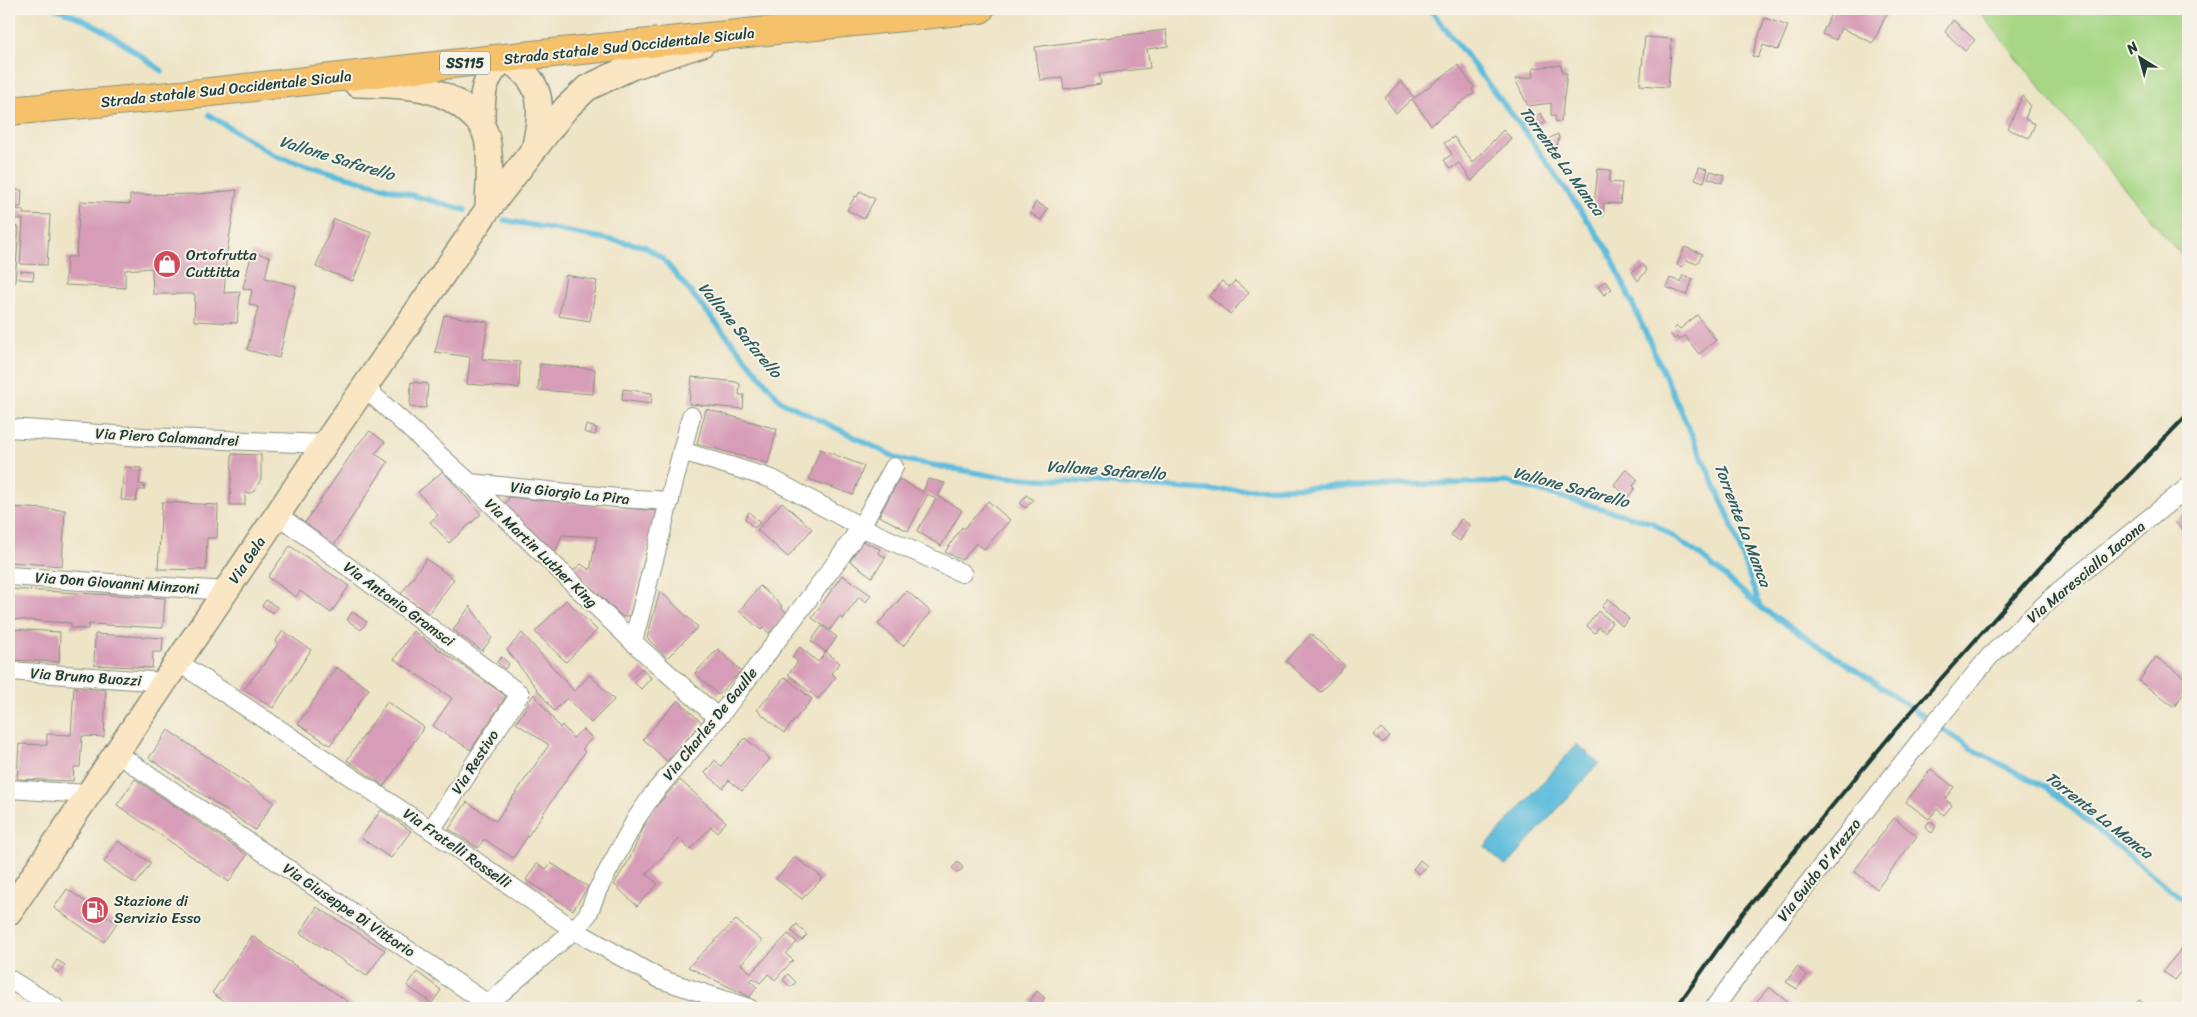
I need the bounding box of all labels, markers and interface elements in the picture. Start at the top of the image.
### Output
street label: Strada statale Sud Occidentale Sicula [502,20,756,72]
north arrow [2114,32,2164,82]
text: N [2120,35,2144,62]
road number: SS115 [440,52,490,74]
street label: Strada statale Sud Occidentale Sicula [99,63,353,115]
water label: Torrente La Manca [1512,100,1613,224]
water label: Vallone Safarello [276,127,400,190]
place label: Ortofrutta Cuttitta [186,242,257,285]
shop icon: Ortofrutta Cuttitta [152,249,182,279]
water label: Vallone Safarello [691,275,791,386]
street label: Via Piero Calamandrei [95,420,240,454]
water label: Vallone Safarello [1046,451,1168,489]
water label: Vallone Safarello [1510,458,1634,517]
water label: Torrente La Manca [1706,459,1781,593]
street label: Via Giorgio La Pira [509,474,631,512]
street label: Via Martin Luther King [478,492,604,615]
street label: Via Maresciallo Iacona [2021,514,2152,630]
street label: Via Gela [221,530,273,589]
street label: Via Antonio Gramsci [338,555,461,654]
street label: Via Don Giovanni Minzoni [34,564,201,602]
street label: Via Bruno Buozzi [30,660,143,694]
street label: Via Charles De Gaulle [656,661,764,787]
street label: Via Restivo [444,724,506,800]
water label: Torrente La Manca [2039,763,2161,868]
street label: Via Fratelli Rosselli [397,801,517,896]
street label: Via Guido D'Arezzo [1770,812,1868,927]
street label: Via Giuseppe Di Vittorio [277,856,421,964]
place label: Stazione di Servizio Esso [114,888,201,931]
fuel station icon: Stazione di Servizio Esso [80,895,110,925]

